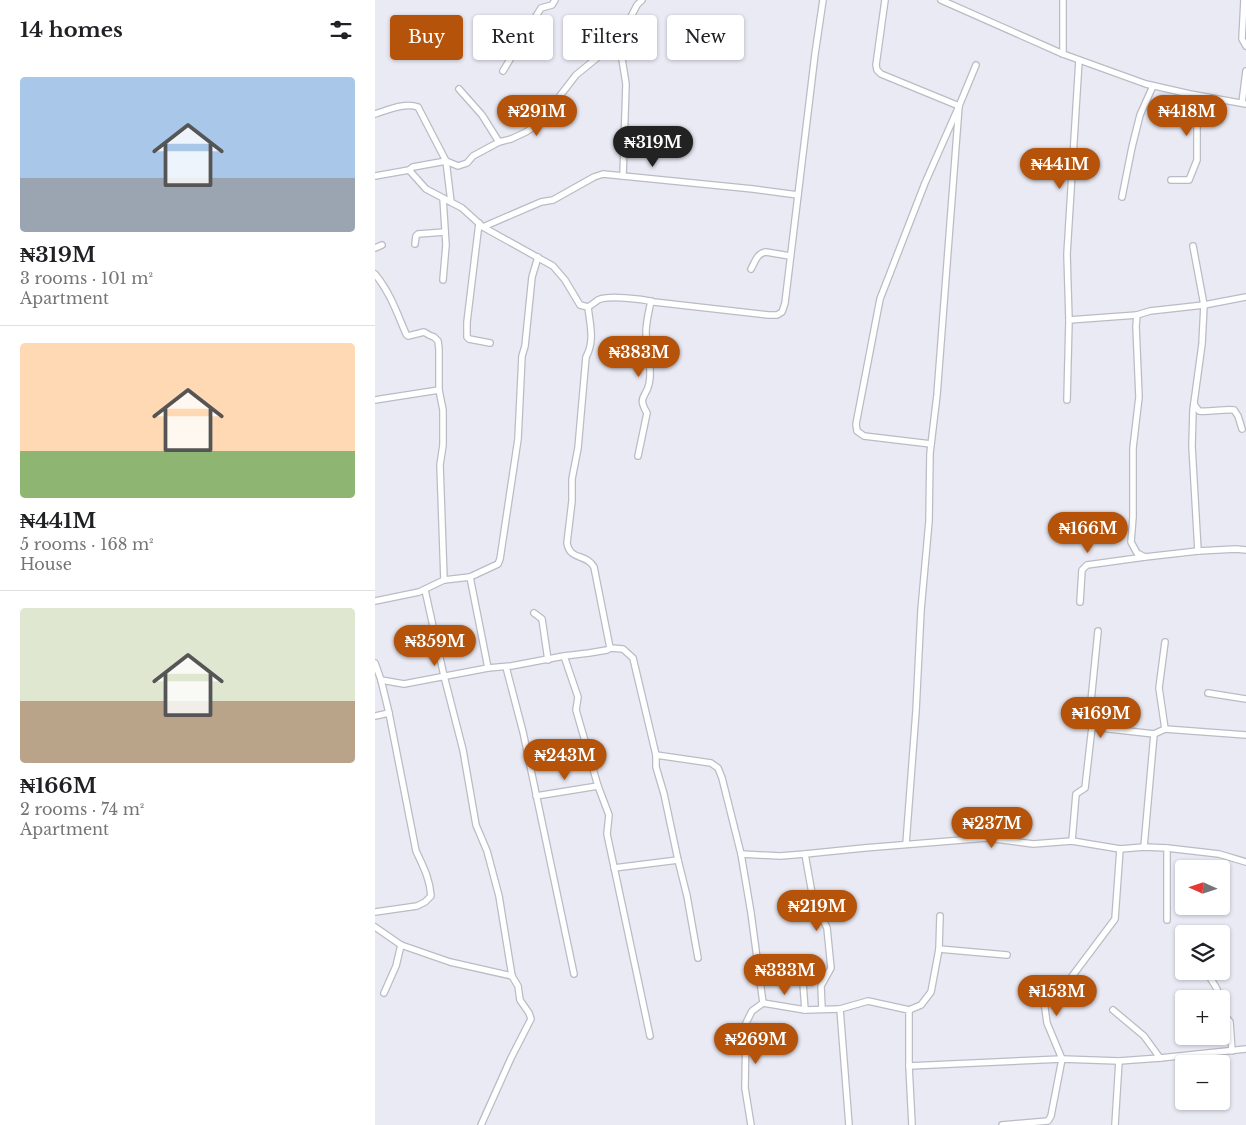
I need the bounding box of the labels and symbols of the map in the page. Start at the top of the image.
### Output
pin: ₦291M [502,94,572,137]
pin: ₦418M [1152,94,1222,137]
pin: ₦319M [618,126,688,168]
pin: ₦441M [1025,148,1095,190]
pin: ₦383M [604,336,674,378]
pin: ₦166M [1053,512,1123,554]
pin: ₦359M [400,624,470,667]
pin: ₦169M [1066,696,1136,739]
pin: ₦243M [530,738,600,781]
pin: ₦237M [957,806,1027,849]
north arrow [1175,860,1230,915]
pin: ₦219M [782,890,852,932]
pin: ₦333M [750,954,820,996]
pin: ₦153M [1022,974,1092,1017]
pin: ₦269M [721,1022,791,1065]

